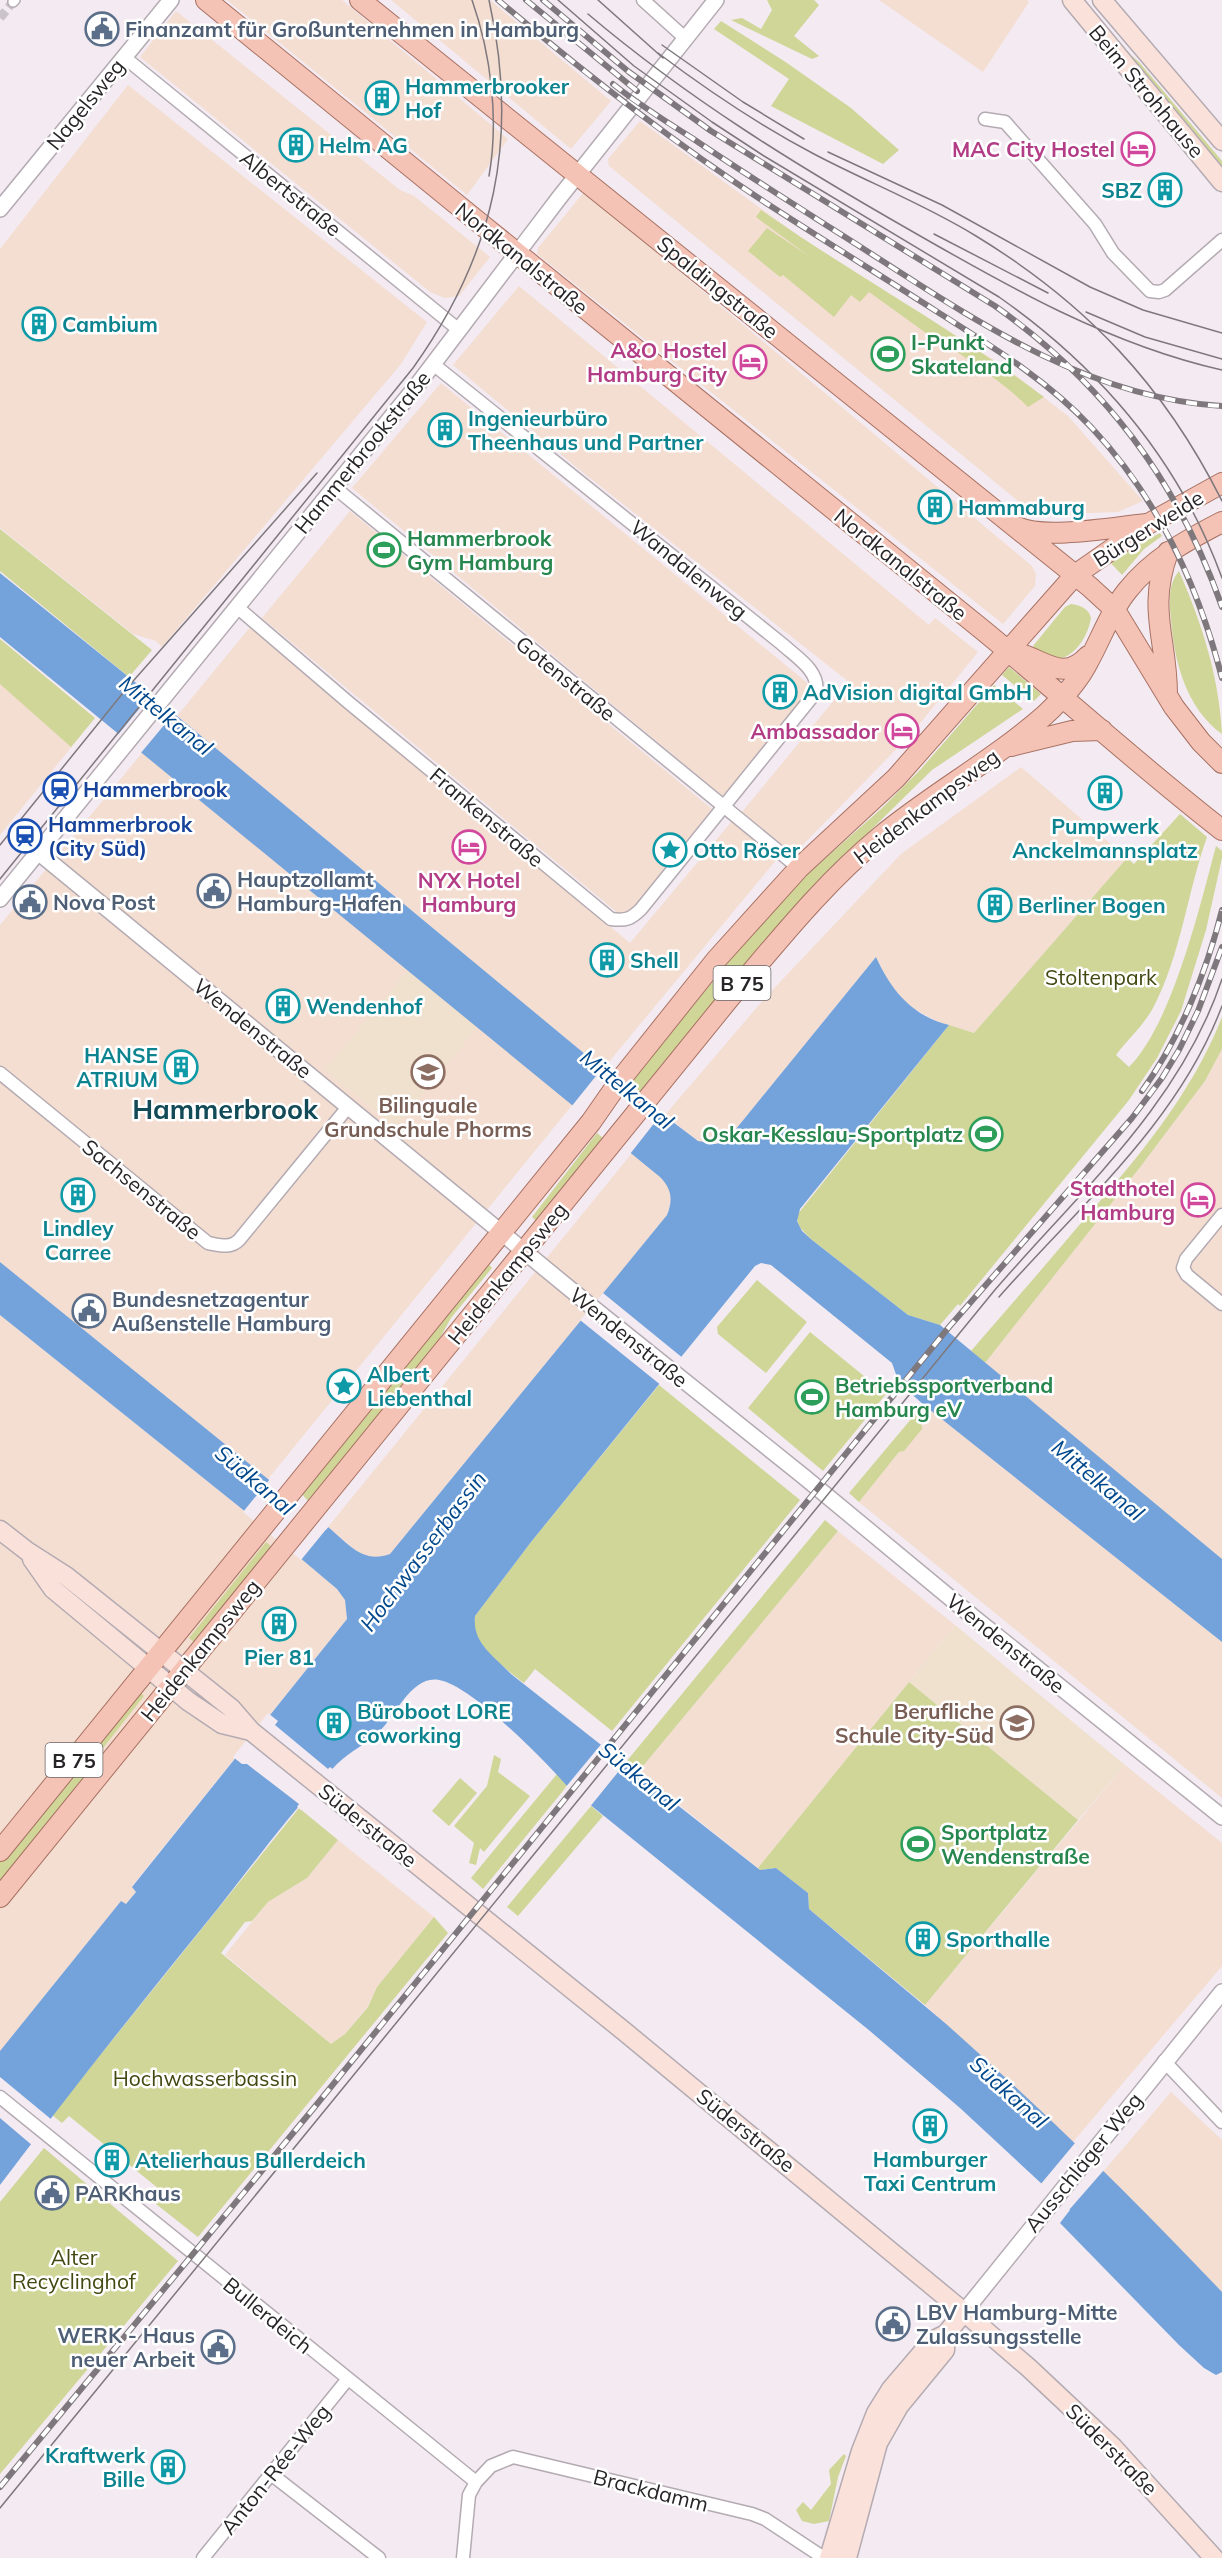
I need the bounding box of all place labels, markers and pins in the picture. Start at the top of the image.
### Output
public building icon: Finanzamt für Großunternehmen in Hamburg [84,11,120,47]
place label: Finanzamt für Großunternehmen in Hamburg [125,16,579,42]
place label: Hammerbrooker Hof [405,73,570,123]
building icon: Hammerbrooker Hof [364,80,400,116]
building icon: Helm AG [278,127,314,163]
hotel icon: MAC City Hostel [1120,131,1156,167]
place label: Helm AG [319,132,408,158]
place label: MAC City Hostel [952,136,1115,162]
building icon: SBZ [1147,172,1183,208]
place label: SBZ [1101,177,1142,203]
building icon: Cambium [21,306,57,342]
place label: Cambium [62,311,158,337]
place label: I-Punkt Skateland [911,329,1013,379]
sports icon: I-Punkt Skateland [870,336,906,372]
place label: A&O Hostel Hamburg City [587,337,728,387]
hotel icon: A&O Hostel Hamburg City [732,344,768,380]
place label: Ingenieurbüro Theenhaus und Partner [468,405,704,455]
building icon: Ingenieurbüro Theenhaus und Partner [427,412,463,448]
building icon: Hammaburg [917,489,953,525]
place label: Hammaburg [958,494,1085,520]
place label: Hammerbrook Gym Hamburg [407,525,553,575]
sports icon: Hammerbrook Gym Hamburg [366,532,402,568]
building icon: AdVision digital GmbH [762,674,798,710]
place label: AdVision digital GmbH [803,679,1032,705]
hotel icon: Ambassador [884,713,920,749]
place label: Ambassador [751,718,880,744]
station icon: Hammerbrook [42,771,78,807]
building icon: Pumpwerk Anckelmannsplatz [1087,775,1123,811]
place label: Hammerbrook [83,776,228,802]
place label: Hammerbrook (City Süd) [48,811,193,861]
place label: Pumpwerk Anckelmannsplatz [1012,813,1198,863]
station icon: Hammerbrook (City Süd) [7,818,43,854]
hotel icon: NYX Hotel Hamburg [451,829,487,865]
place icon: Otto Röser [652,832,688,868]
place label: Otto Röser [693,837,801,863]
place label: Hauptzollamt Hamburg-Hafen [237,866,402,916]
place label: NYX Hotel Hamburg [418,867,520,917]
public building icon: Hauptzollamt Hamburg-Hafen [196,873,232,909]
public building icon: Nova Post [12,884,48,920]
building icon: Berliner Bogen [977,887,1013,923]
place label: Nova Post [53,889,155,915]
place label: Berliner Bogen [1018,892,1166,918]
building icon: Shell [589,942,625,978]
place label: Shell [630,947,679,973]
building icon: Wendenhof [265,988,301,1024]
place label: Wendenhof [306,993,424,1019]
place label: HANSE ATRIUM [76,1042,158,1092]
building icon: HANSE ATRIUM [163,1049,199,1085]
school or university icon: Bilinguale Grundschule Phorms [410,1054,446,1090]
place label: Bilinguale Grundschule Phorms [324,1092,532,1142]
sports icon: Oskar-Kesslau-Sportplatz [968,1116,1004,1152]
place label: Oskar-Kesslau-Sportplatz [702,1121,963,1147]
place label: Stadthotel Hamburg [1070,1175,1175,1225]
building icon: Lindley Carree [60,1177,96,1213]
hotel icon: Stadthotel Hamburg [1180,1182,1216,1218]
place label: Lindley Carree [42,1215,114,1265]
place label: Bundesnetzagentur Außenstelle Hamburg [112,1286,331,1336]
public building icon: Bundesnetzagentur Außenstelle Hamburg [71,1293,107,1329]
place label: Albert Liebenthal [367,1361,472,1411]
place icon: Albert Liebenthal [326,1368,362,1404]
place label: Betriebssportverband Hamburg eV [835,1372,1053,1422]
sports icon: Betriebssportverband Hamburg eV [794,1379,830,1415]
building icon: Pier 81 [261,1606,297,1642]
place label: Pier 81 [244,1644,314,1670]
place label: Büroboot LORE coworking [357,1698,511,1748]
place label: Berufliche Schule City-Süd [835,1698,994,1748]
building icon: Büroboot LORE coworking [316,1705,352,1741]
school or university icon: Berufliche Schule City-Süd [999,1705,1035,1741]
place label: Sportplatz Wendenstraße [941,1819,1090,1869]
sports icon: Sportplatz Wendenstraße [900,1826,936,1862]
building icon: Sporthalle [905,1921,941,1957]
place label: Sporthalle [946,1926,1050,1952]
building icon: Hamburger Taxi Centrum [912,2108,948,2144]
building icon: Atelierhaus Bullerdeich [94,2142,130,2178]
place label: Hamburger Taxi Centrum [864,2146,996,2196]
place label: Atelierhaus Bullerdeich [135,2147,366,2173]
public building icon: PARKhaus [34,2175,70,2211]
place label: PARKhaus [75,2180,181,2206]
place label: LBV Hamburg-Mitte Zulassungsstelle [916,2299,1117,2349]
public building icon: LBV Hamburg-Mitte Zulassungsstelle [875,2306,911,2342]
place label: WERK - Haus neuer Arbeit [57,2322,195,2372]
public building icon: WERK - Haus neuer Arbeit [200,2329,236,2365]
place label: Kraftwerk Bille [45,2442,145,2492]
building icon: Kraftwerk Bille [150,2449,186,2485]

